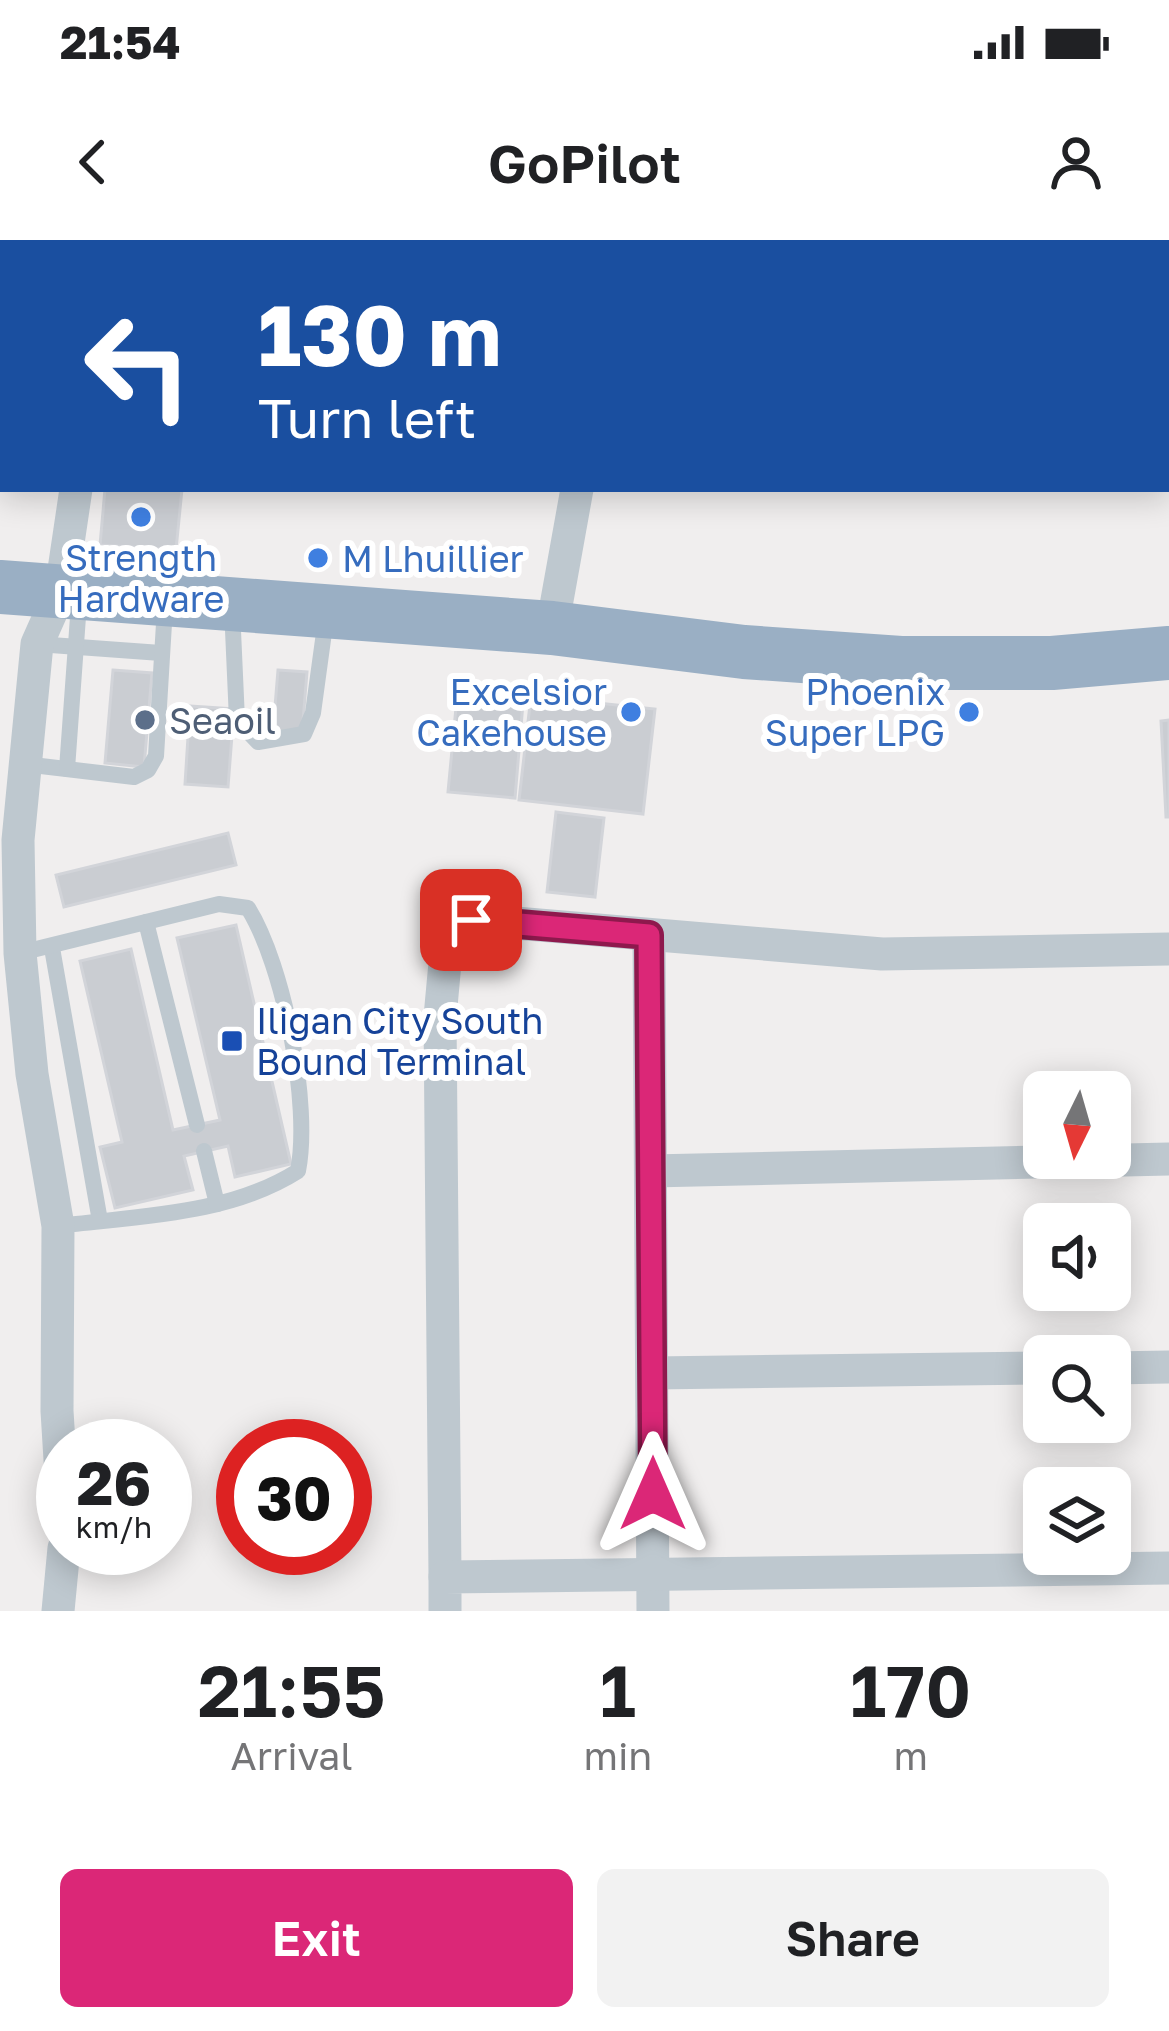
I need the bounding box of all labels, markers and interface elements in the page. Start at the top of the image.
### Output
text: 21:54 [60,15,181,69]
icon: back [60,129,126,195]
icon: person [1043,129,1109,195]
text: GoPilot [488,130,681,195]
text: 130 m [258,284,502,384]
icon: left [60,288,216,444]
text: Turn left [258,385,476,450]
marker: Strength Hardware [128,504,154,530]
place label: Strength Hardware [58,536,224,620]
place label: M Lhuillier [342,537,524,580]
marker: M Lhuillier [305,545,331,571]
place label: Excelsior Cakehouse [416,670,607,754]
place label: Phoenix Super LPG [765,670,945,754]
place label: Seaoil [169,699,276,742]
marker: Excelsior Cakehouse [618,699,644,725]
marker: Phoenix Super LPG [956,699,982,725]
marker: Seaoil [132,707,158,733]
pin [420,869,522,971]
icon: arrive [438,887,504,953]
place label: Iligan City South Bound Terminal [256,999,543,1083]
marker: Iligan City South Bound Terminal [219,1028,245,1054]
north arrow [1023,1071,1131,1179]
map controls [1023,1071,1131,1575]
button: sound [1023,1203,1131,1311]
button: search [1023,1335,1131,1443]
speed limit sign: 30 [216,1419,372,1575]
position arrow [590,1431,716,1557]
text: 26 [77,1446,151,1518]
button: layers [1023,1467,1131,1575]
text: km/h [76,1509,152,1545]
text: 21:55 [198,1646,386,1733]
text: 1 [600,1646,636,1733]
text: 170 [850,1646,971,1733]
text: Arrival [231,1732,353,1779]
text: min [583,1732,652,1779]
text: m [893,1732,928,1779]
button: Exit [60,1869,573,2007]
button: Share [597,1869,1109,2007]

